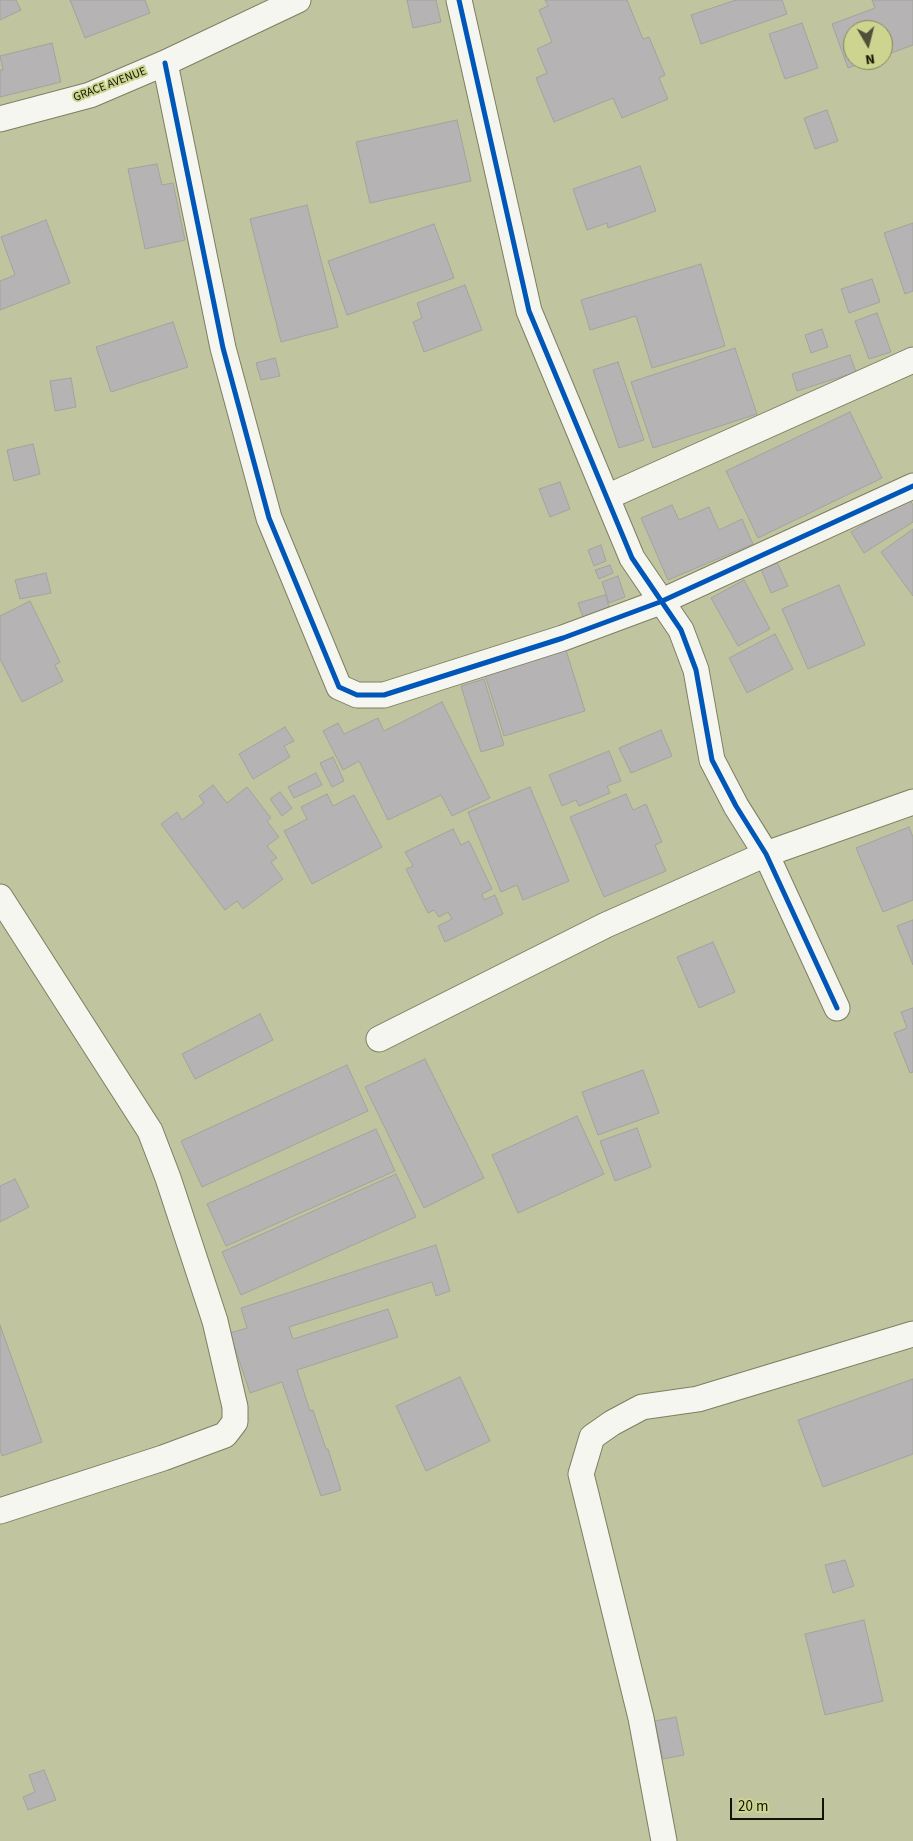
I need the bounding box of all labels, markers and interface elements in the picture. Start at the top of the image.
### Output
north arrow [843,20,893,70]
text: N [864,48,876,69]
street label: GRACE AVENUE [72,65,148,105]
scale bar [733,1788,827,1820]
text: 20 m [738,1796,768,1817]

